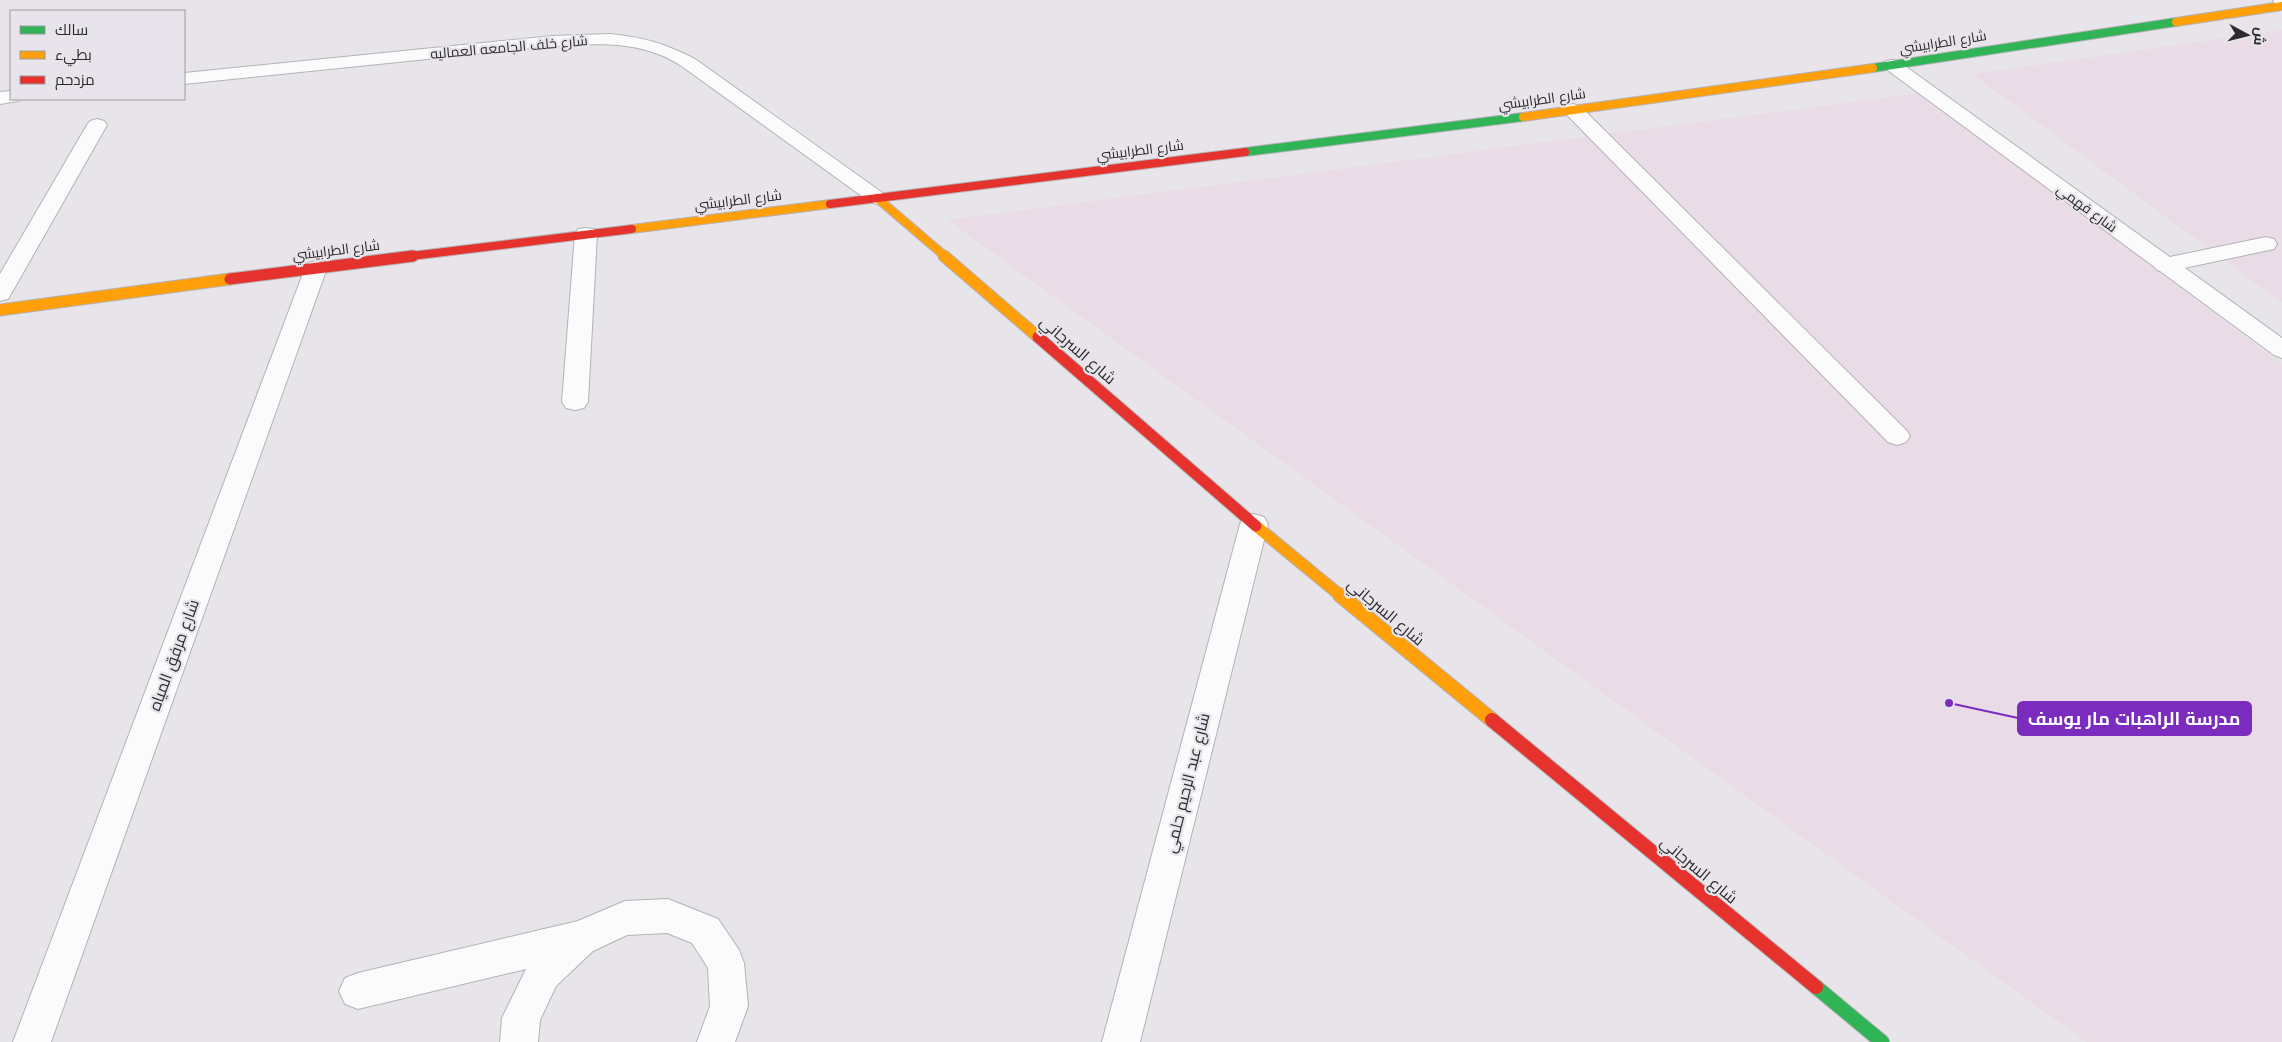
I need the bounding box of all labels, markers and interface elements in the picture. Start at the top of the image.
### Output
legend [10,10,185,100]
north arrow [2222,10,2272,60]
text: سالك [55,21,88,38]
street label: شارع الطرابيشي [1898,27,1988,60]
text: ش [2250,27,2269,47]
street label: شارع خلف الجامعه العماليه [430,32,588,63]
text: بطيء [55,46,92,67]
text: مزدحم [55,71,95,90]
street label: شارع الطرابيشي [1497,85,1587,116]
street label: شارع الطرابيشي [1095,137,1185,166]
street label: شارع فهمي [2051,181,2120,238]
street label: شارع الطرابيشي [693,187,783,216]
street label: شارع الطرابيشي [291,237,381,266]
street label: شارع السرجاني [1034,313,1119,391]
street label: شارع السرجاني [1341,575,1428,653]
street label: شارع مرفق المياه [146,597,205,714]
callout: مدرسة الراهبات مار يوسف [2018,702,2251,735]
text: مدرسة الراهبات مار يوسف [2028,709,2240,730]
street label: شارع عبد الرحيم حلمي [1161,711,1217,856]
street label: شارع السرجاني [1654,833,1741,911]

